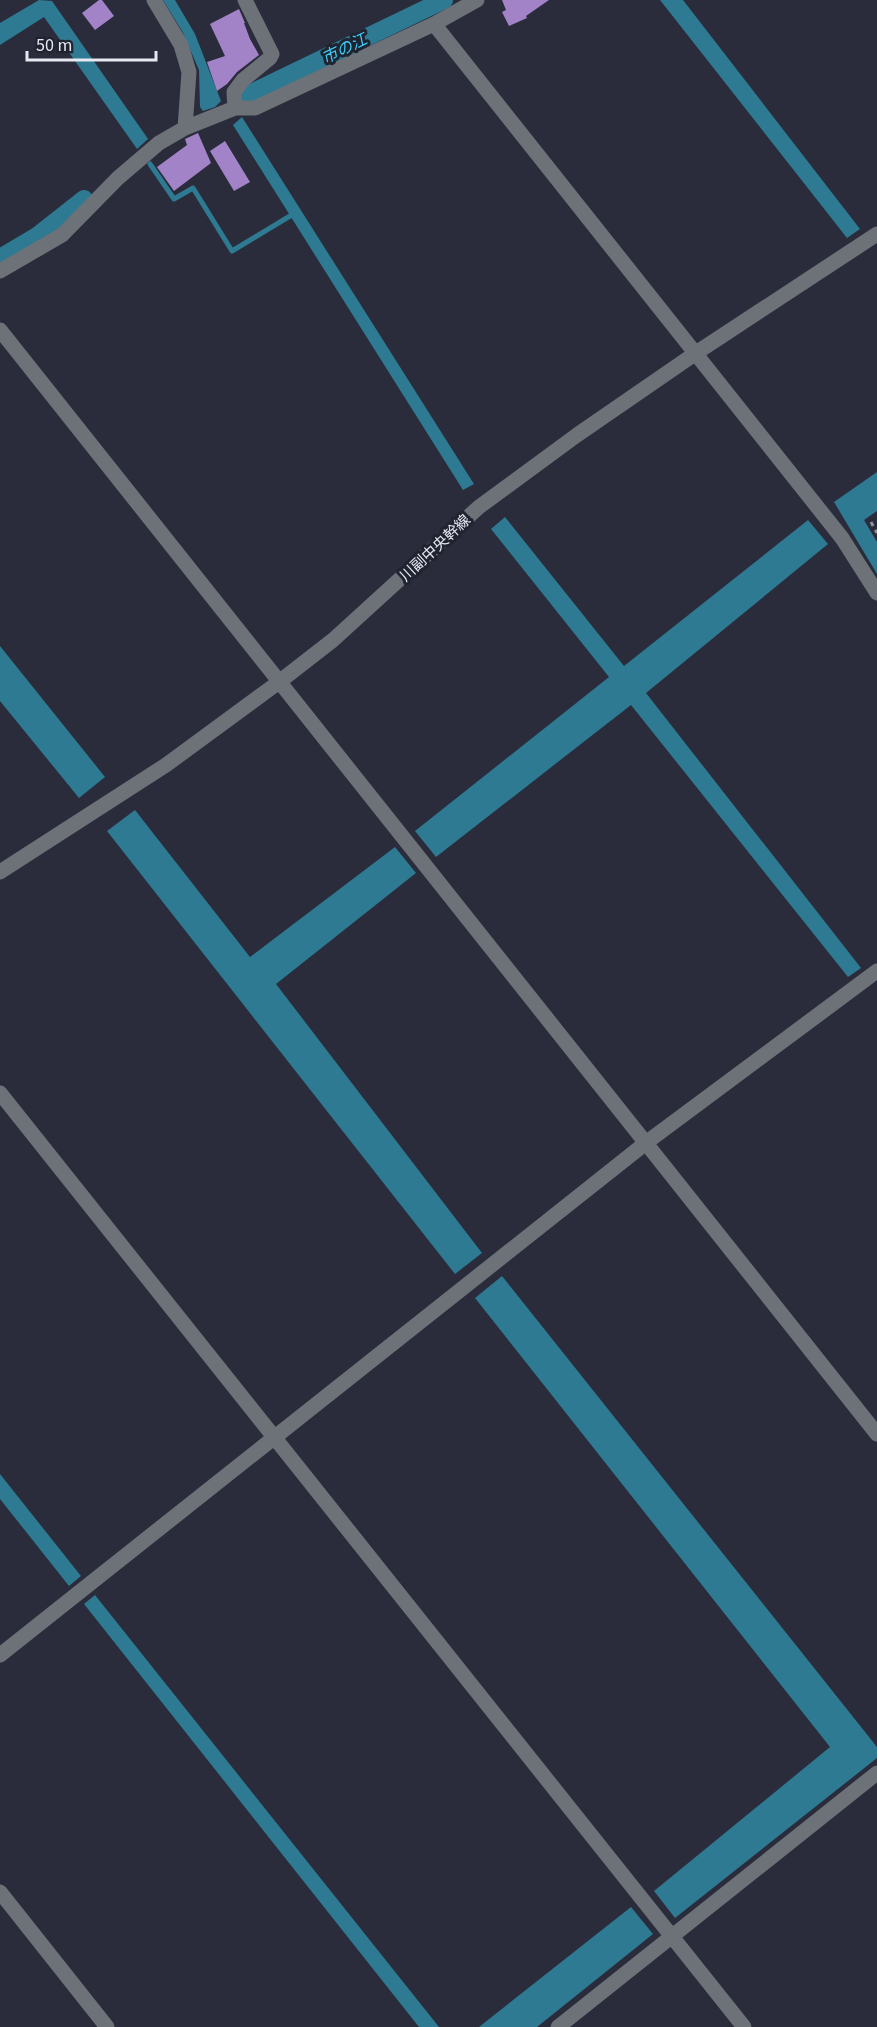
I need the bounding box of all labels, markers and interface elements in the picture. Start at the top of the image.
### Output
scale bar [27,24,156,62]
water label: 市の江 [318,28,373,69]
text: 50 m [36,33,72,58]
street label: 川副中央幹線 [395,510,475,587]

